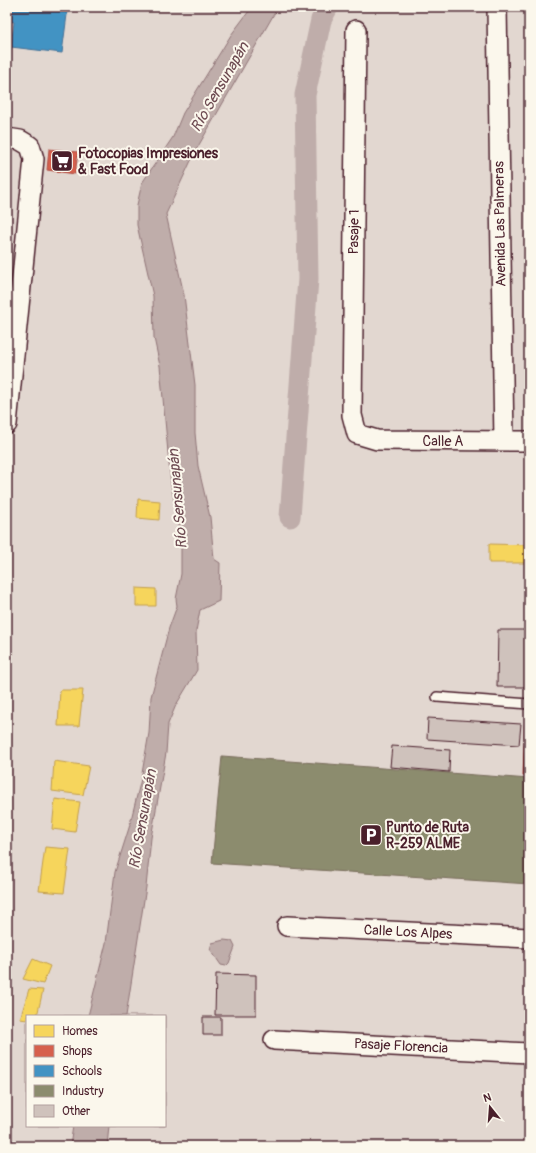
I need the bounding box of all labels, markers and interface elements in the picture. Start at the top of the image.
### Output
water label: Río Sensunapán [187,38,254,135]
place label: Fotocopias Impresiones & Fast Food [78,145,219,178]
supermarket icon: Fotocopias Impresiones & Fast Food [49,148,75,174]
street label: Avenida Las Palmeras [490,160,510,287]
street label: Pasaje 1 [345,209,363,255]
street label: Calle A [423,433,463,450]
water label: Río Sensunapán [164,447,192,550]
water label: Río Sensunapán [125,767,161,870]
place label: Punto de Ruta R-259 ALME [386,819,469,852]
parking icon: Punto de Ruta R-259 ALME [358,822,384,848]
street label: Calle Los Alpes [363,921,453,943]
legend [26,1015,166,1127]
text: Homes [62,1024,98,1039]
street label: Pasaje Florencia [353,1035,449,1057]
text: Shops [62,1044,93,1059]
text: Schools [62,1064,102,1079]
text: Industry [62,1084,104,1099]
north arrow [470,1087,510,1127]
text: N [482,1090,493,1105]
text: Other [62,1104,91,1119]

